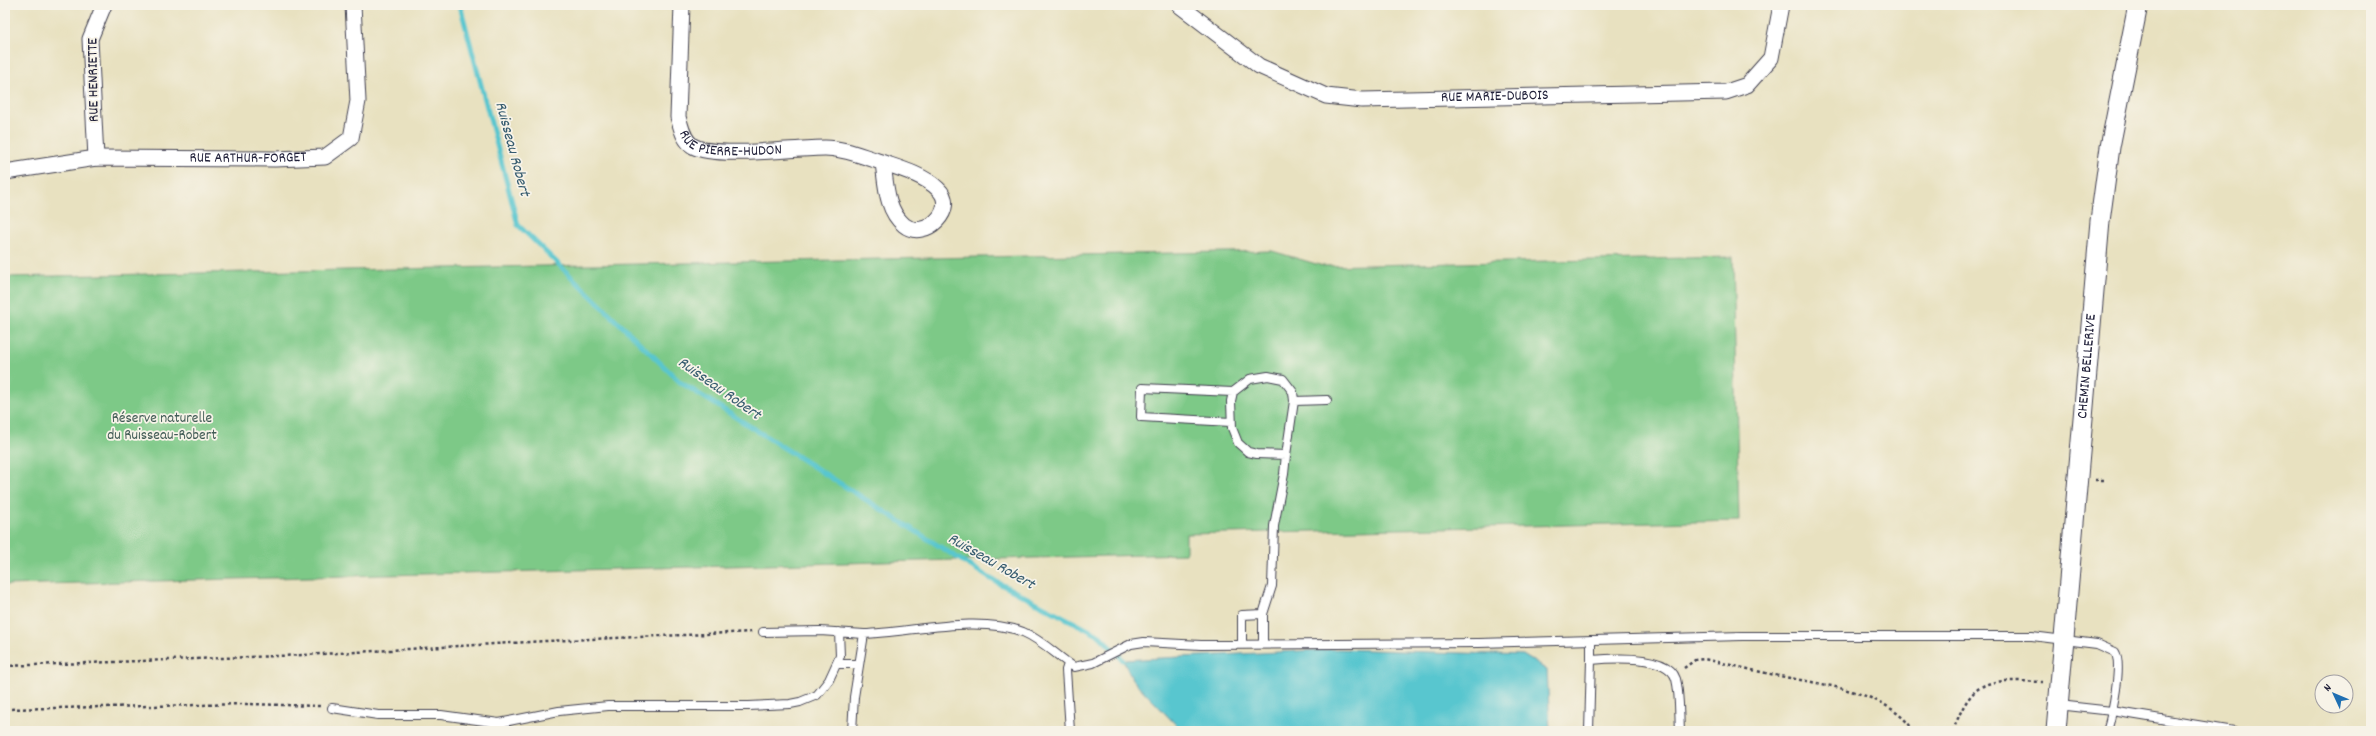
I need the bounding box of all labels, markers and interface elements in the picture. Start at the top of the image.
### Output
street label: RUE HENRIETTE [82,38,106,122]
street label: RUE MARIE-DUBOIS [1441,85,1549,109]
water label: Ruisseau Robert [488,99,536,201]
street label: RUE PIERRE-HUDON [672,127,783,163]
street label: RUE ARTHUR-FORGET [189,147,307,170]
street label: CHEMIN BELLERIVE [2072,313,2103,420]
water label: Ruisseau Robert [673,352,767,427]
park label: Réserve naturelle du Ruisseau-Robert [107,408,217,447]
water label: Ruisseau Robert [943,528,1041,597]
north arrow [2314,674,2354,714]
text: N [2321,681,2336,696]

